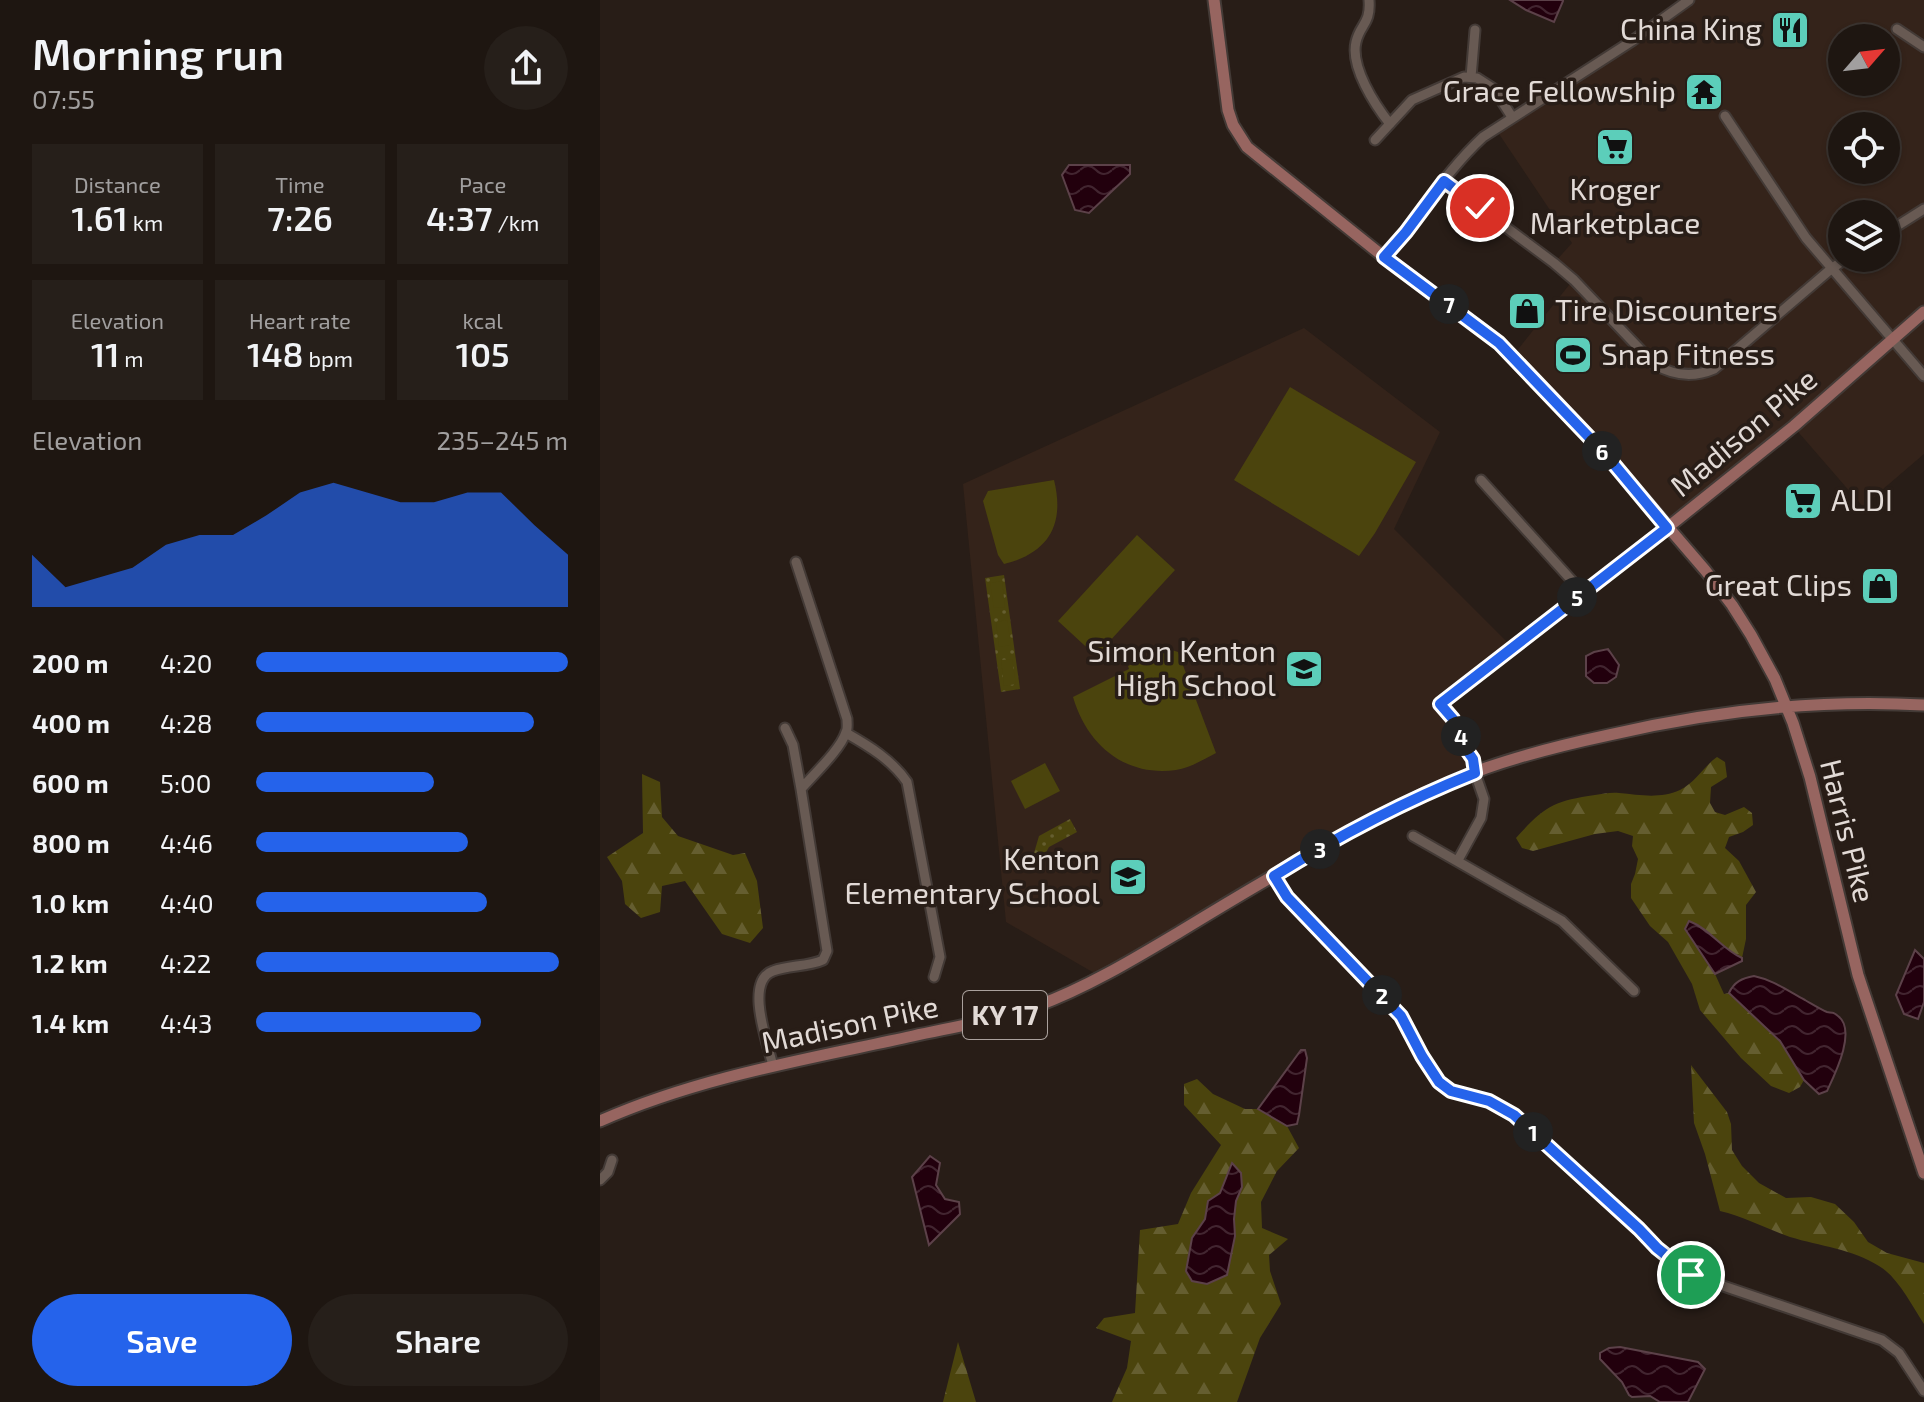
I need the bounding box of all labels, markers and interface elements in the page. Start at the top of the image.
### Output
restaurant icon: China King [1769,9,1811,51]
place label: China King [1620,10,1762,46]
north arrow [1828,24,1900,96]
map controls [1828,24,1900,272]
text: Morning run [32,26,284,79]
button: share [484,26,568,110]
temple icon: Grace Fellowship [1683,71,1725,113]
place label: Grace Fellowship [1443,72,1676,108]
text: 07:55 [32,83,95,114]
button: locate [1828,112,1900,184]
supermarket icon: Kroger Marketplace [1594,126,1636,168]
place label: Kroger Marketplace [1530,170,1700,240]
text: Distance [74,171,161,197]
text: Time [275,171,325,197]
text: Pace [459,171,506,197]
pin [1446,174,1514,242]
icon: check [1458,186,1502,230]
text: 1.61 [71,197,128,238]
text: 7:26 [267,197,333,238]
text: 4:37 [426,197,493,238]
button: layers [1828,200,1900,272]
text: km [128,209,163,235]
text: /km [493,209,539,235]
pin: 7 [1429,284,1469,324]
shop icon: Tire Discounters [1506,290,1548,332]
text: 7 [1443,291,1455,317]
place label: Tire Discounters [1555,291,1778,327]
text: Elevation [71,307,164,333]
text: Heart rate [249,307,351,333]
text: kcal [463,307,503,333]
text: 11 [91,333,119,374]
text: 148 [247,333,304,374]
text: 105 [456,333,510,374]
sports icon: Snap Fitness [1552,334,1594,376]
place label: Snap Fitness [1601,335,1775,371]
text: m [119,345,144,371]
text: bpm [304,345,353,371]
street label: Madison Pike [1662,360,1823,503]
text: Elevation [32,424,142,455]
text: 235–245 m [436,424,568,455]
pin: 6 [1582,431,1622,471]
text: 6 [1596,438,1608,464]
supermarket icon: ALDI [1782,480,1824,522]
place label: ALDI [1831,481,1893,517]
shop icon: Great Clips [1859,565,1901,607]
place label: Great Clips [1705,566,1852,602]
pin: 5 [1557,577,1597,617]
text: 5 [1571,584,1583,610]
place label: Simon Kenton High School [1088,632,1276,702]
text: 200 m [32,647,108,678]
text: 4:20 [160,647,212,678]
school or university icon: Simon Kenton High School [1283,648,1325,690]
text: 400 m [32,707,110,738]
text: 4:28 [160,707,213,738]
pin: 4 [1441,716,1481,756]
text: 4 [1454,723,1468,749]
street label: Harris Pike [1814,755,1884,906]
text: 600 m [32,767,109,798]
text: 5:00 [160,767,211,798]
text: 800 m [32,827,110,858]
text: 4:46 [160,827,213,858]
pin: 3 [1300,829,1340,869]
text: 3 [1314,836,1326,862]
place label: Kenton Elementary School [845,840,1100,910]
school or university icon: Kenton Elementary School [1107,856,1149,898]
text: 1.0 km [32,887,109,918]
text: 4:40 [160,887,214,918]
text: 1.2 km [32,947,108,978]
text: 4:22 [160,947,211,978]
pin: 2 [1362,975,1402,1015]
text: 2 [1376,982,1388,1008]
street label: Madison Pike [758,987,941,1059]
road number: KY 17 [963,991,1047,1039]
text: 1.4 km [32,1007,109,1038]
text: 4:43 [160,1007,213,1038]
pin: 1 [1513,1112,1553,1152]
text: 1 [1528,1119,1538,1145]
pin [1657,1241,1725,1309]
icon: arrive [1669,1253,1713,1297]
button: Save [32,1294,292,1386]
button: Share [308,1294,568,1386]

